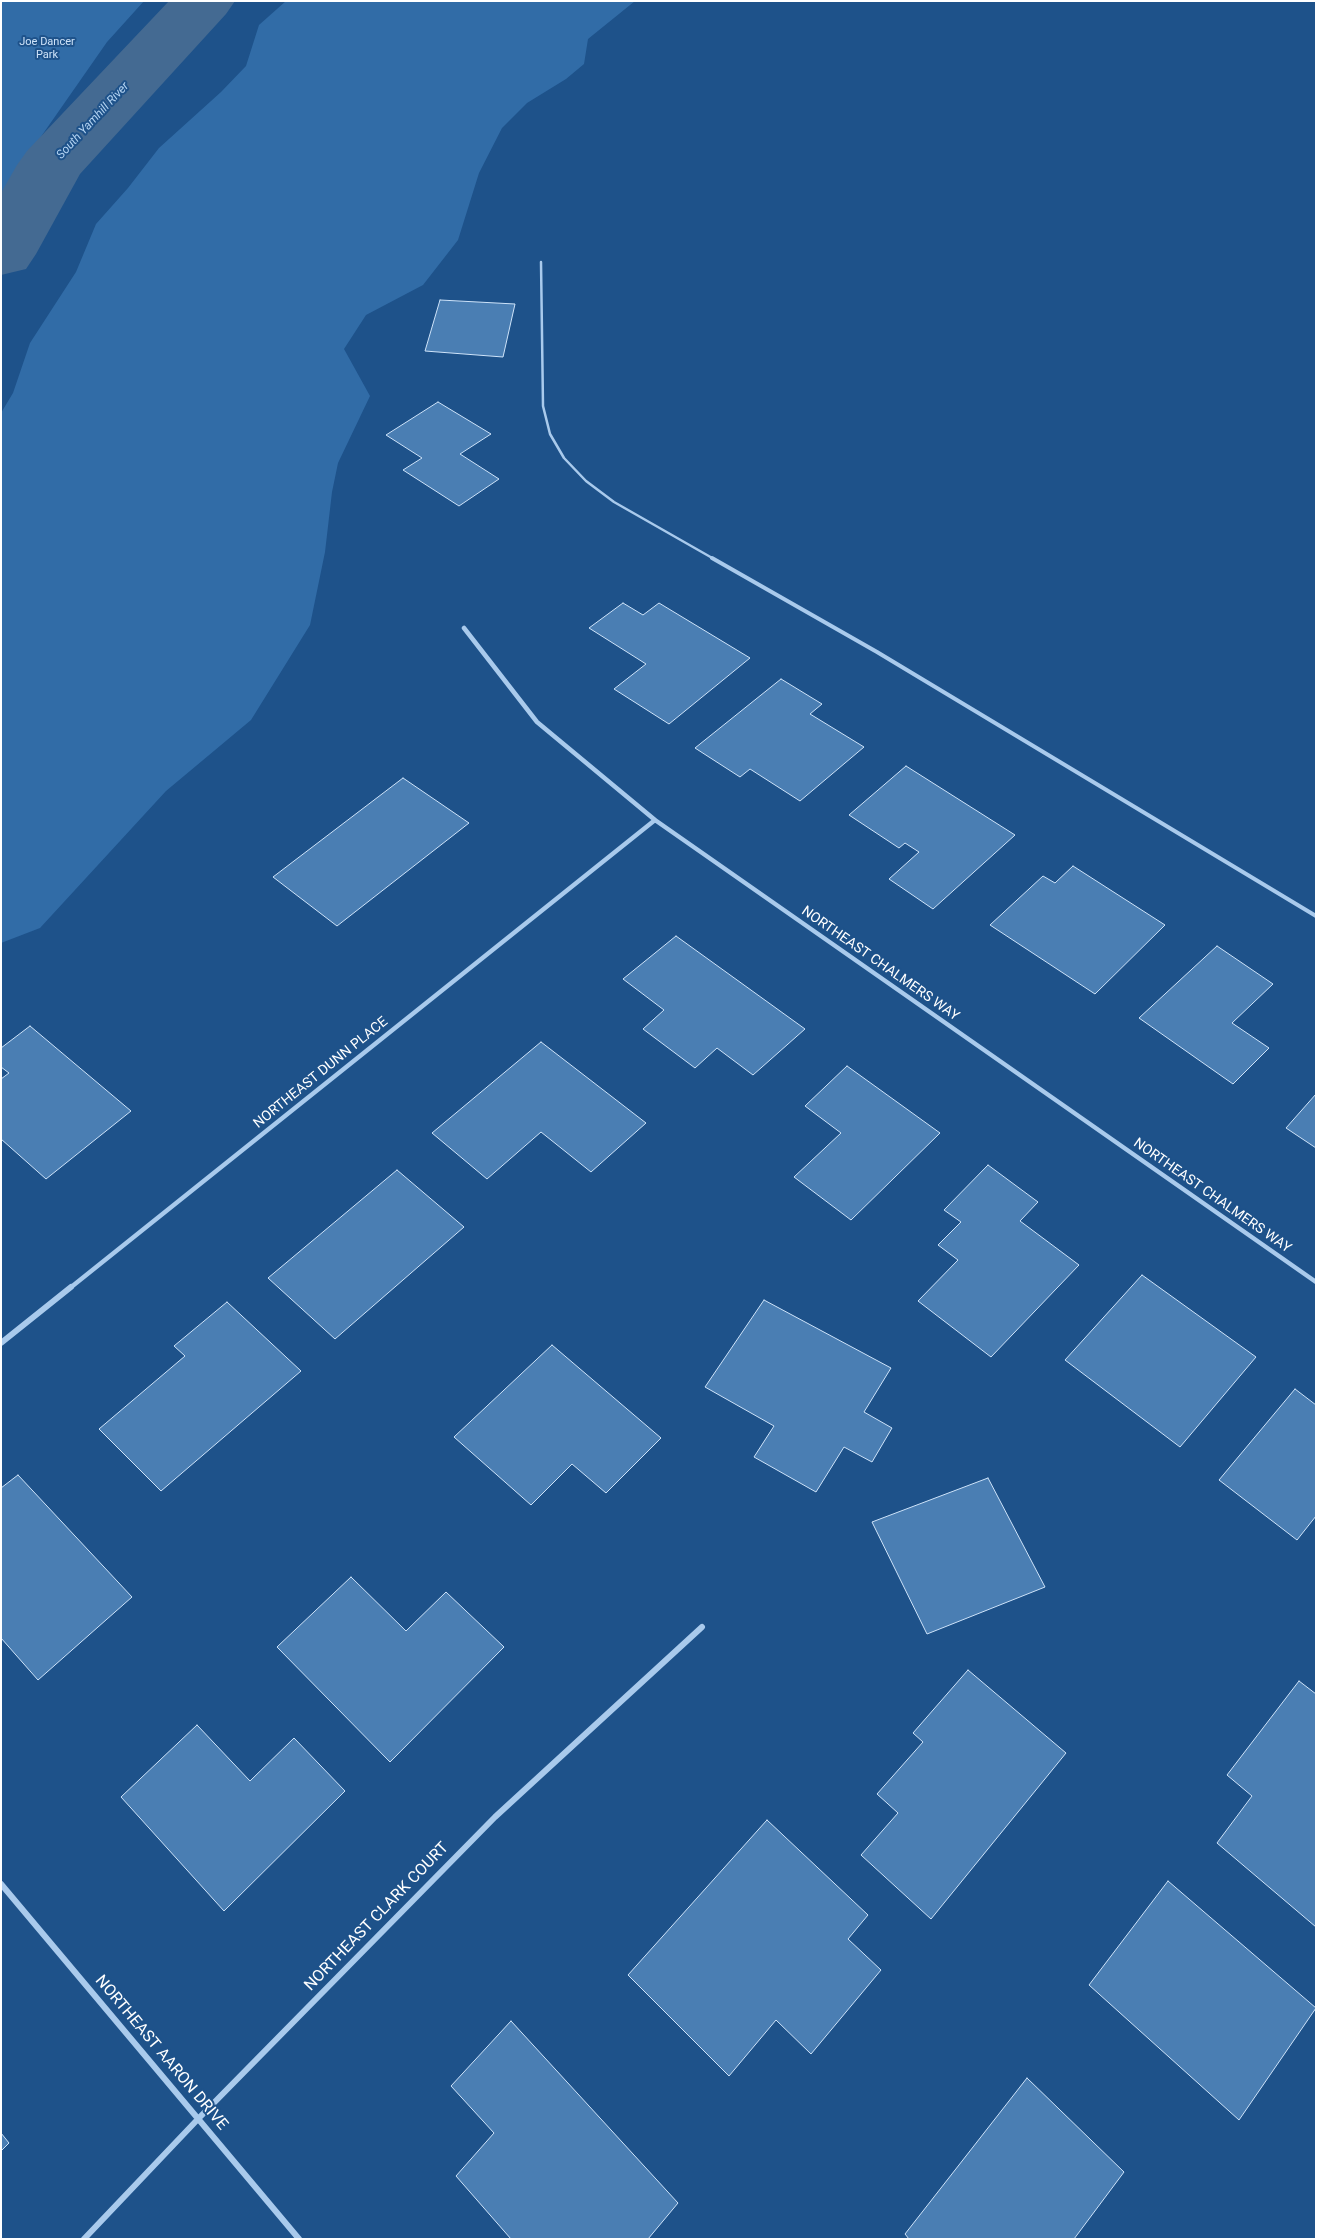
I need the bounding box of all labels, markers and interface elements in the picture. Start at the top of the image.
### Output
park label: Joe Dancer Park [19,35,75,61]
water label: South Yamhill River [54,80,132,162]
street label: NORTHEAST CHALMERS WAY [798,903,962,1025]
street label: NORTHEAST DUNN PLACE [251,1014,391,1132]
street label: NORTHEAST CHALMERS WAY [1130,1135,1294,1257]
street label: NORTHEAST CLARK COURT [301,1839,453,1995]
street label: NORTHEAST AARON DRIVE [91,1972,231,2134]

